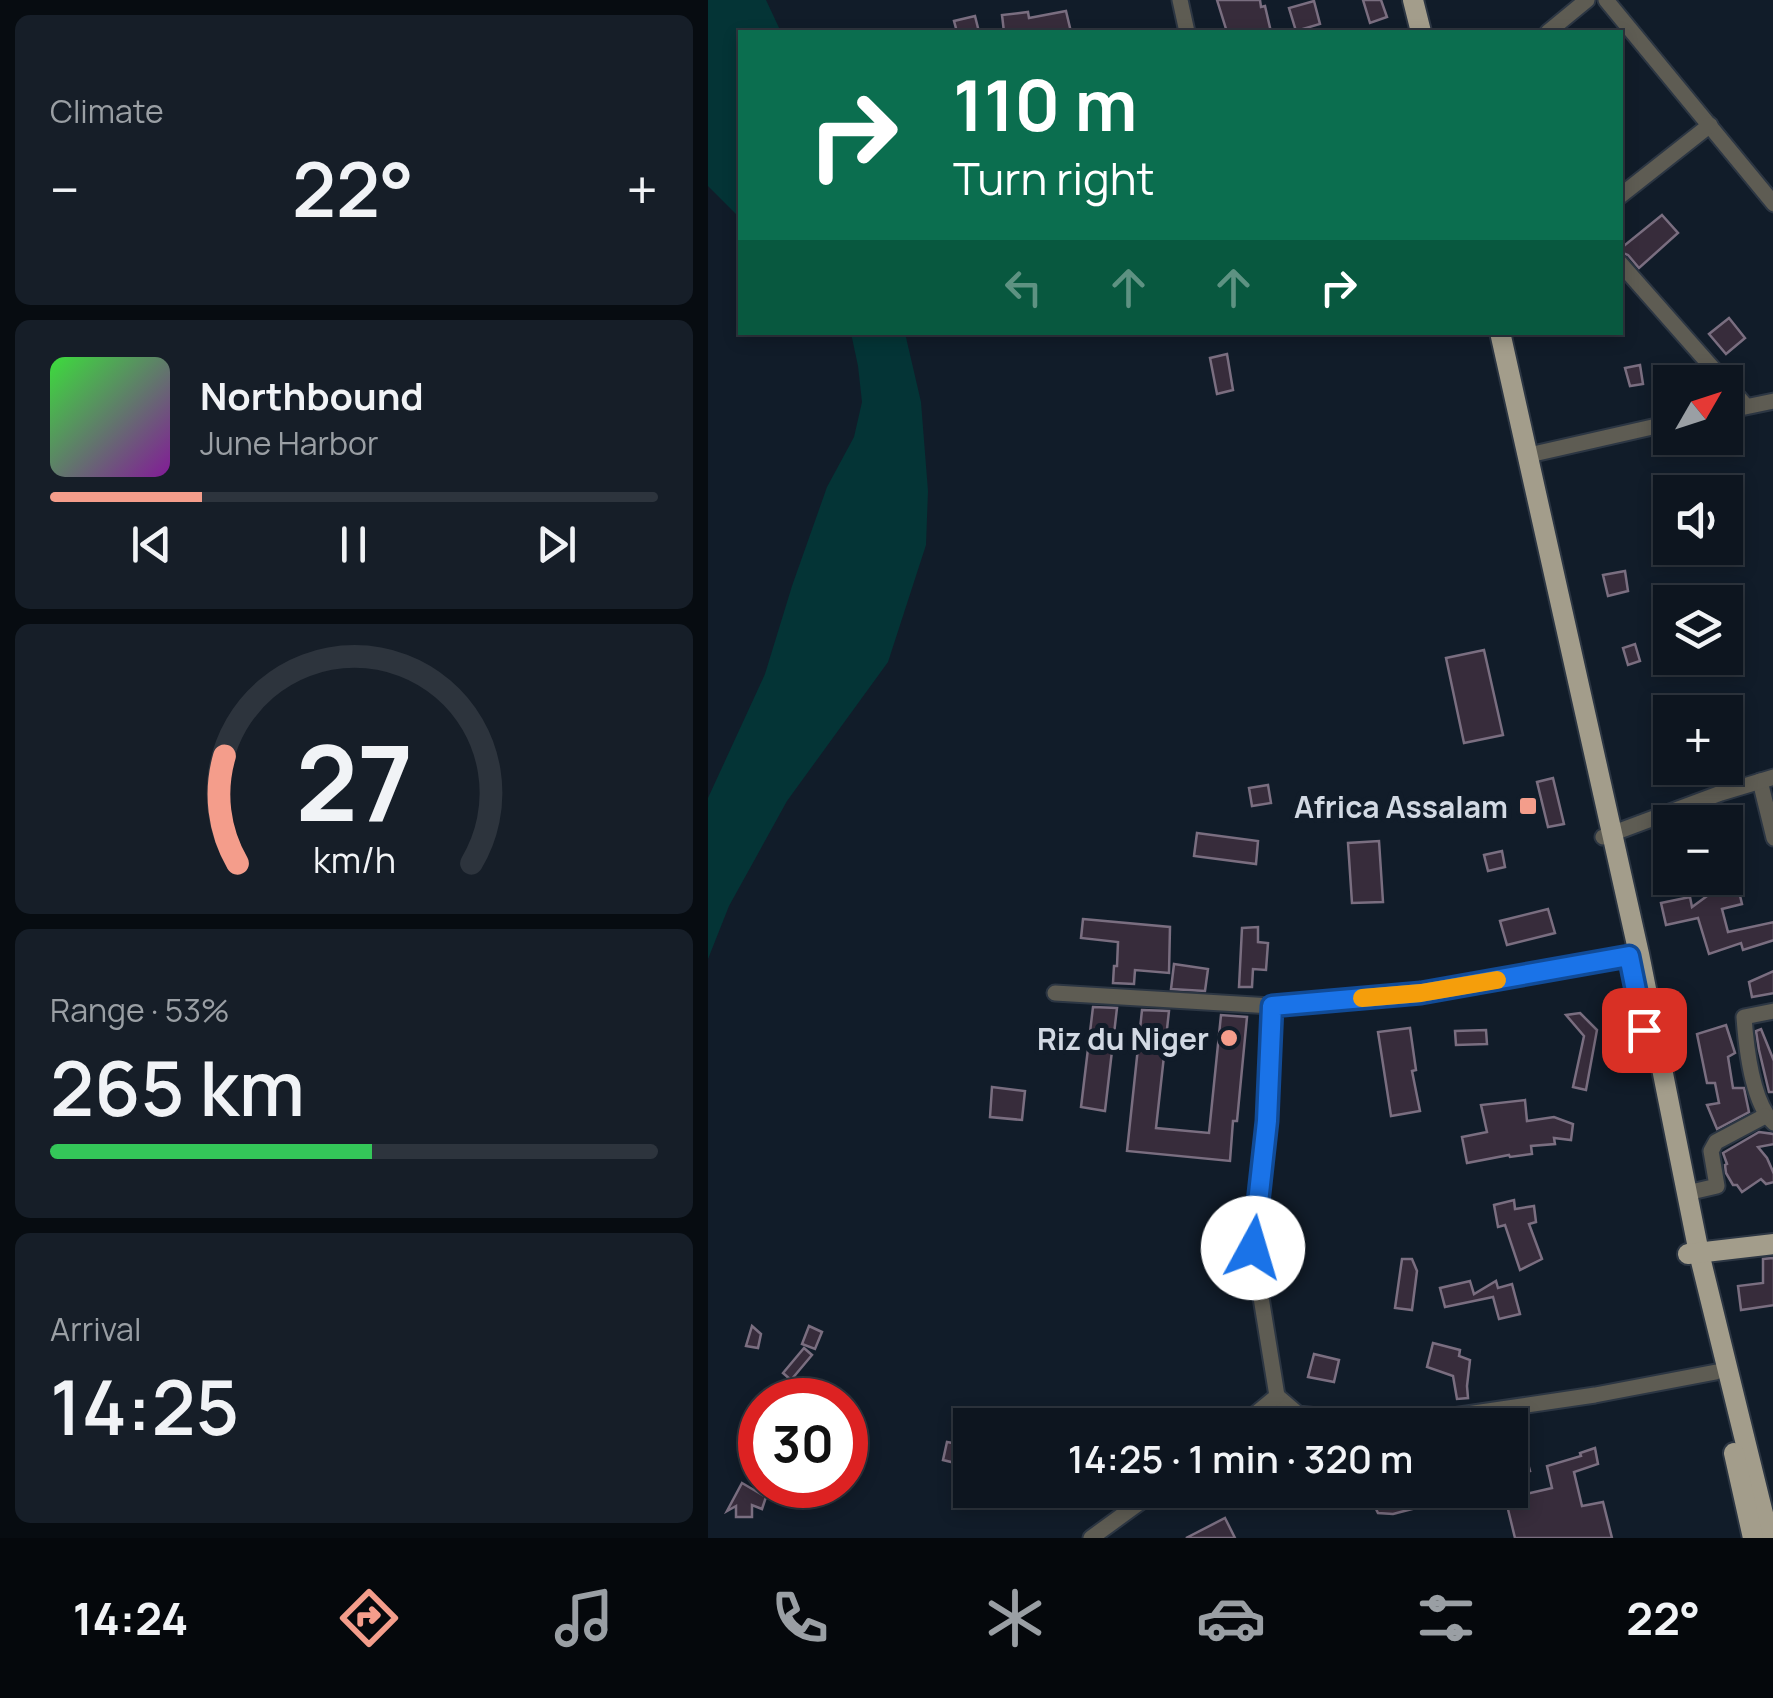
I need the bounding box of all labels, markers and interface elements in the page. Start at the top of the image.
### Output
text: 110 m [953,56,1137,152]
icon: right [788,70,918,200]
text: Climate [50,89,164,133]
text: 22° [292,137,414,240]
text: Turn right [953,147,1154,209]
text: − [50,151,80,227]
text: + [626,151,658,227]
icon: left [996,260,1051,315]
icon: ahead [1101,260,1156,315]
icon: ahead [1206,260,1261,315]
icon: right [1311,260,1366,315]
north arrow [1653,365,1743,455]
map controls [1653,365,1743,895]
text: Northbound [200,369,424,421]
text: June Harbor [200,421,378,465]
button: sound [1653,475,1743,565]
icon: previous [124,517,179,572]
icon: pause [326,517,381,572]
icon: next [529,517,584,572]
button: layers [1653,585,1743,675]
button: + [1653,695,1743,785]
text: 27 [295,710,413,852]
place label: Africa Assalam [1294,786,1508,827]
marker: Africa Assalam [1517,795,1539,817]
button: − [1653,805,1743,895]
text: km/h [312,835,396,884]
text: Range · 53% [50,988,230,1032]
pin [1602,988,1687,1073]
icon: arrive [1617,1003,1672,1058]
place label: Riz du Niger [1037,1018,1209,1059]
marker: Riz du Niger [1218,1027,1240,1049]
text: 265 km [50,1036,305,1139]
position arrow [1201,1196,1305,1300]
text: Arrival [50,1307,141,1351]
text: 14:25 [50,1355,239,1458]
speed limit sign: 30 [738,1378,868,1508]
text: 14:25 · 1 min · 320 m [1068,1432,1413,1484]
icon: directions [334,1583,404,1653]
icon: music [549,1583,619,1653]
icon: phone [765,1583,835,1653]
icon: climate [980,1583,1050,1653]
icon: car [1196,1583,1266,1653]
icon: filters [1411,1583,1481,1653]
text: 14:24 [73,1587,189,1649]
text: 22° [1626,1587,1700,1649]

